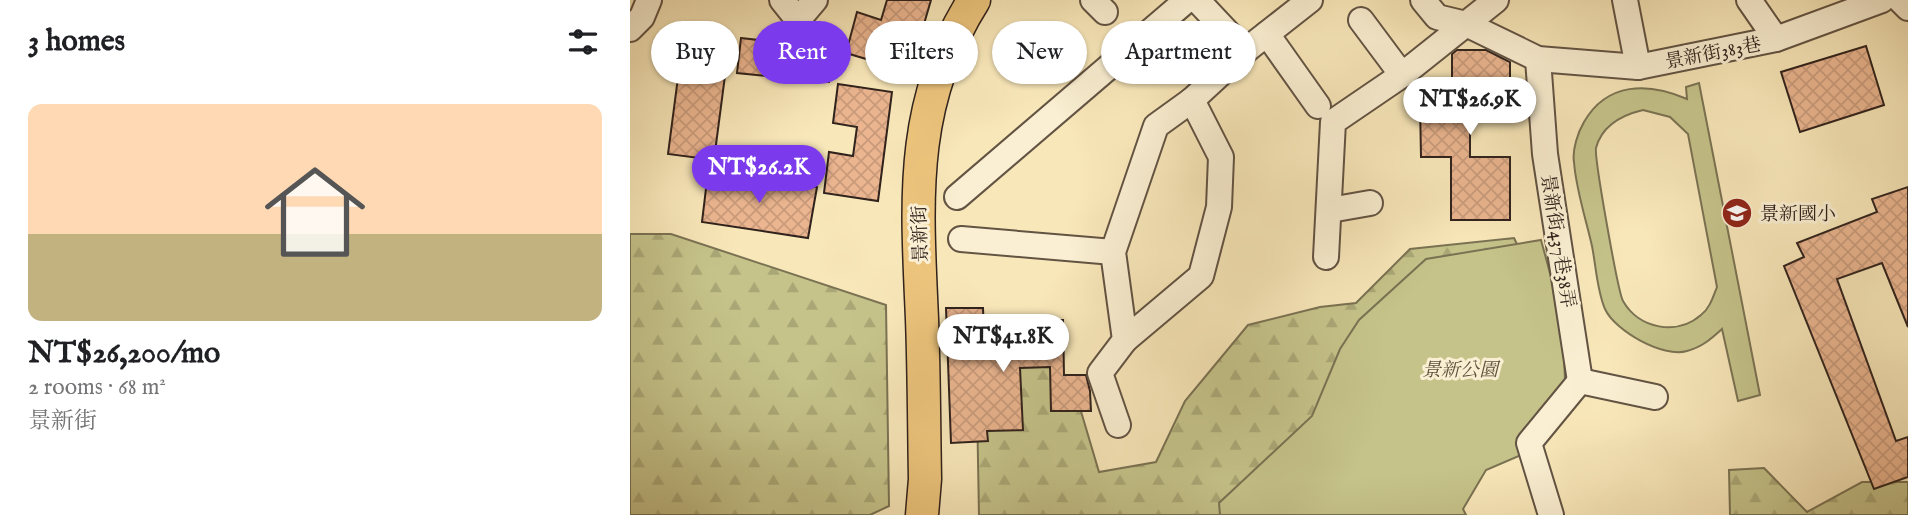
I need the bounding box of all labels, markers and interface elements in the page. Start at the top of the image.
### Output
chip: Buy [651,21,739,84]
chip: Rent [753,21,851,84]
chip: Filters [865,21,978,84]
chip: New [992,21,1087,84]
chip: Apartment [1101,21,1256,84]
text: 3 homes [28,23,125,61]
icon: filters [564,23,602,61]
street label: 景新街383巷 [1663,33,1764,75]
pin: NT$26.9K [1398,78,1542,137]
text: NT$26.9K [1419,85,1521,114]
pin: NT$26.2K [687,146,831,205]
icon: home [252,149,378,275]
text: NT$26.2K [708,153,810,182]
street label: 景新街437巷38弄 [1535,173,1579,310]
school or university icon: 景新國小 [1720,196,1754,230]
place label: 景新國小 [1760,203,1836,227]
street label: 景新街 [908,205,934,263]
pin: NT$41.8K [931,314,1075,374]
text: NT$41.8K [953,322,1053,351]
text: NT$26,200/mo [28,335,220,373]
park label: 景新公園 [1422,359,1501,383]
text: 2 rooms · 68 m² [28,373,166,402]
text: 景新街 [28,407,97,436]

